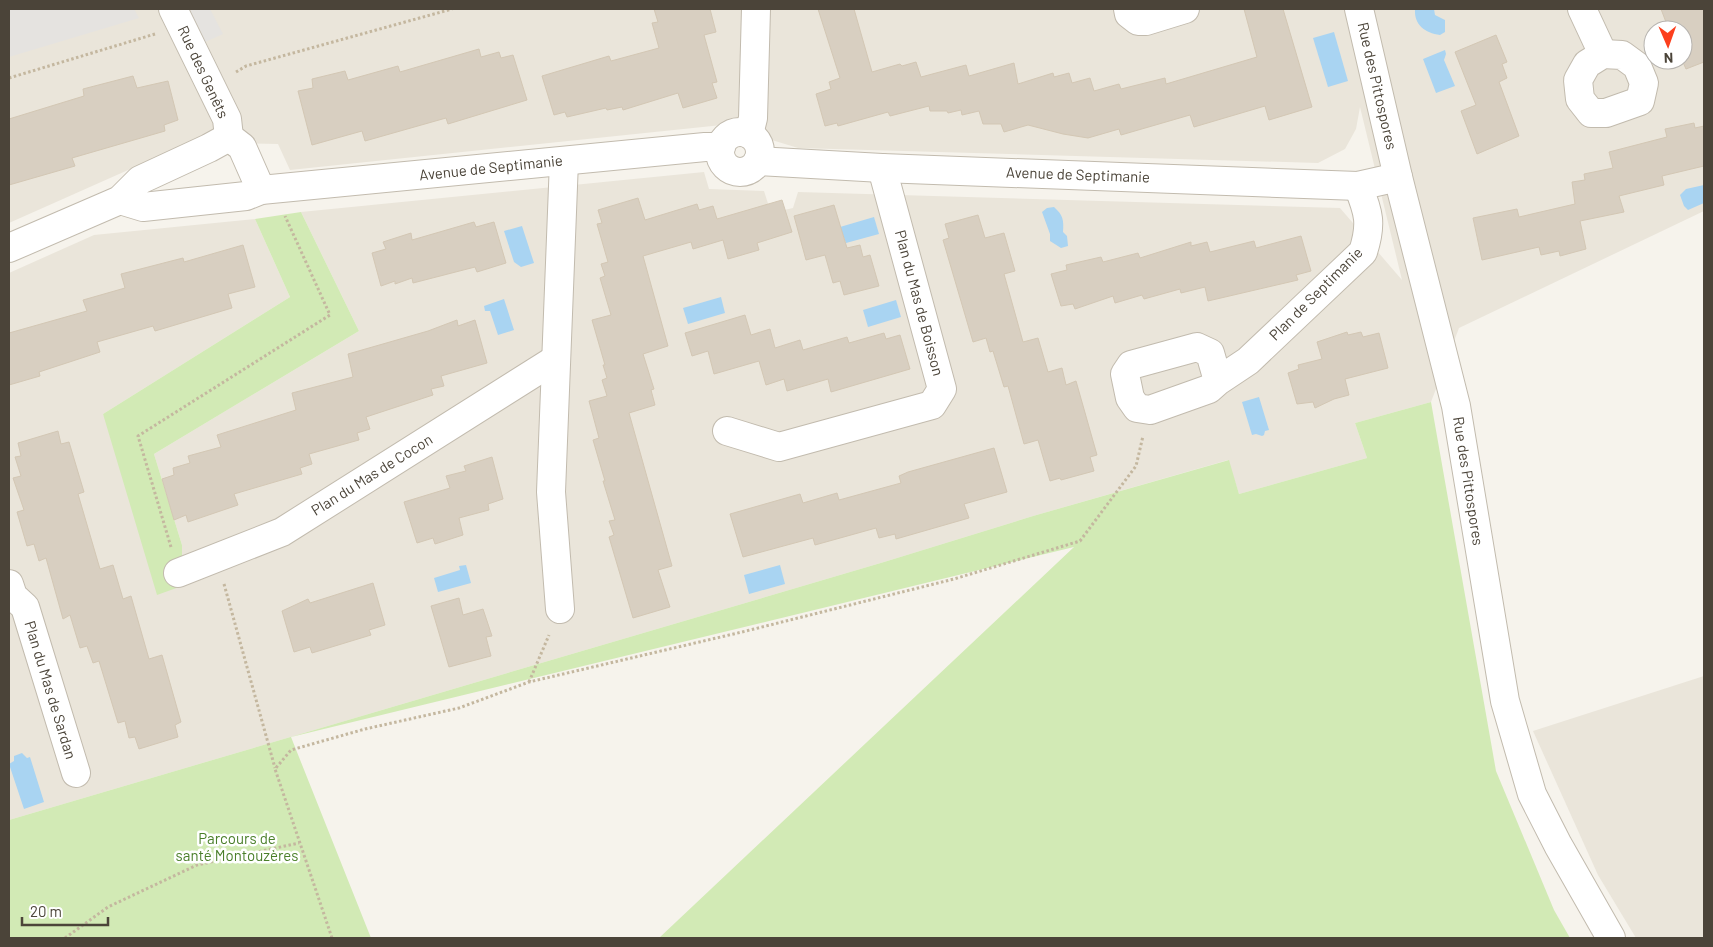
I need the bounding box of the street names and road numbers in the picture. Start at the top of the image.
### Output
street label: Rue des Pittospores [1355,20,1401,151]
street label: Rue des Genêts [175,22,233,121]
street label: Avenue de Septimanie [418,151,564,183]
street label: Avenue de Septimanie [1006,162,1150,186]
street label: Plan du Mas de Boisson [892,228,948,378]
street label: Plan de Septimanie [1265,243,1366,344]
street label: Rue des Pittospores [1450,415,1488,546]
street label: Plan du Mas de Cocon [308,430,435,519]
street label: Plan du Mas de Sardan [21,618,81,761]

